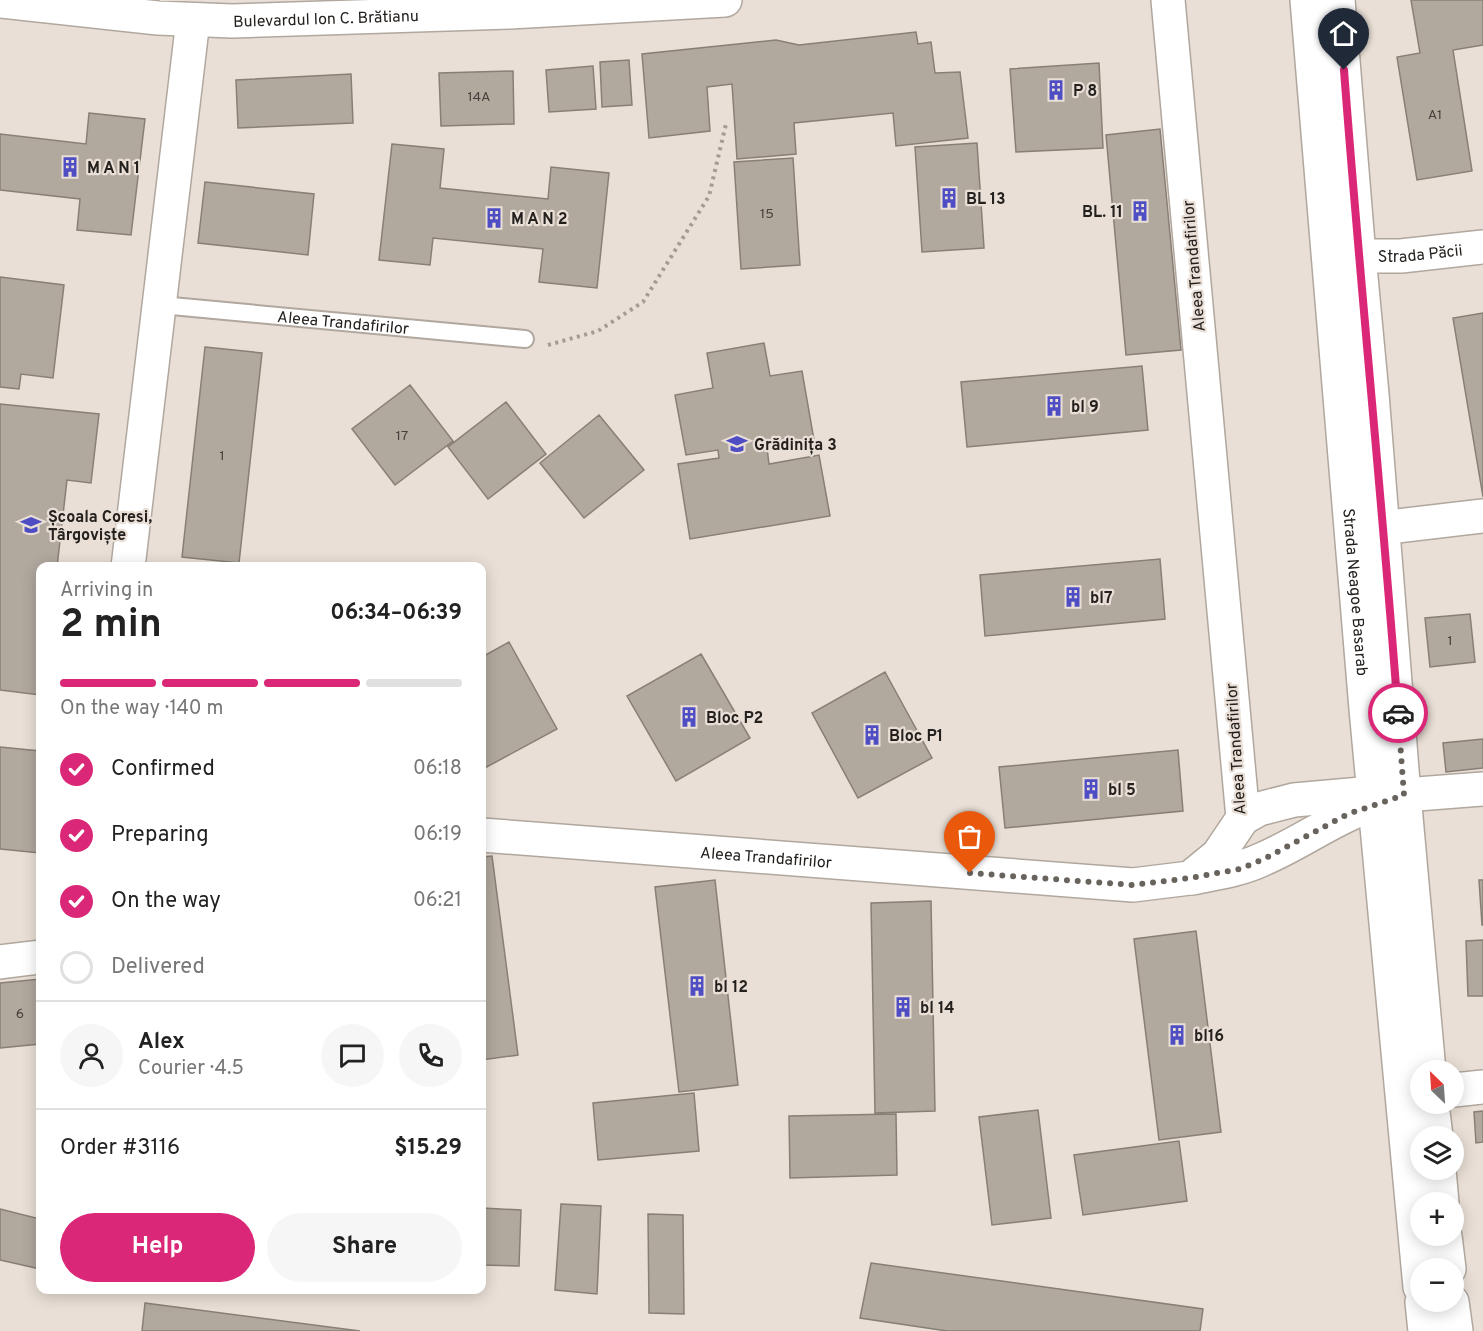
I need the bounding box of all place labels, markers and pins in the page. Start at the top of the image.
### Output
pin [1318,8,1369,70]
building icon: P 8 [1044,78,1068,102]
place label: P 8 [1073,82,1097,102]
building icon: M A N 1 [58,155,82,179]
place label: M A N 1 [87,159,140,179]
building icon: BL 13 [937,186,961,210]
place label: BL 13 [966,190,1006,210]
building icon: BL. 11 [1128,199,1152,223]
place label: BL. 11 [1082,203,1123,223]
building icon: M A N 2 [482,206,506,230]
place label: M A N 2 [511,210,567,230]
building icon: bl 9 [1042,394,1066,418]
place label: bl 9 [1071,398,1099,418]
school or university icon: Grădinița 3 [725,432,749,456]
place label: Grădinița 3 [754,436,837,456]
place label: Școala Coresi, Târgoviște [48,508,152,546]
school or university icon: Școala Coresi, Târgoviște [19,513,43,537]
building icon: bl7 [1061,585,1085,609]
place label: bl7 [1090,589,1112,609]
building icon: Bloc P2 [677,705,701,729]
place label: Bloc P2 [706,709,763,729]
building icon: Bloc P1 [860,723,884,747]
place label: Bloc P1 [889,727,943,747]
building icon: bl 5 [1079,777,1103,801]
place label: bl 5 [1108,781,1136,801]
pin [944,811,995,873]
building icon: bl 12 [685,974,709,998]
place label: bl 12 [714,978,748,998]
building icon: bl 14 [891,995,915,1019]
place label: bl 14 [920,999,955,1019]
building icon: bl16 [1165,1023,1189,1047]
place label: bl16 [1194,1027,1224,1047]

